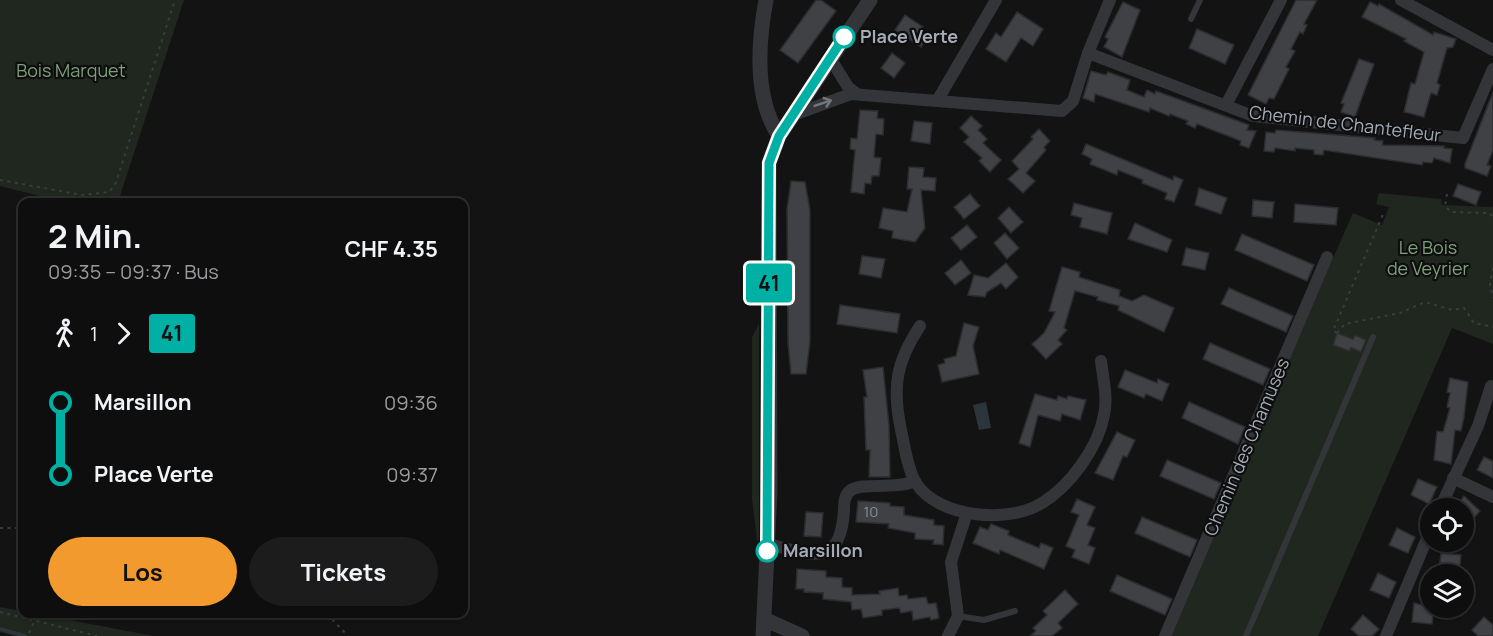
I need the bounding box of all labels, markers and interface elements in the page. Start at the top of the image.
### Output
place label: Place Verte [860,24,958,48]
marker: Place Verte [833,26,855,48]
park label: Bois Marquet [16,58,126,82]
one-way arrow [813,96,832,107]
street label: Chemin de Chantefleur [1248,99,1443,147]
text: 2 Min. [48,213,142,258]
text: CHF 4.35 [345,234,438,264]
park label: Le Bois de Veyrier [1387,235,1470,280]
text: 09:35 – 09:37 · Bus [48,258,219,285]
line badge: 41 [742,264,796,302]
text: 41 [758,269,780,297]
icon: walk [48,317,81,350]
icon: forward [107,317,140,350]
text: 41 [161,319,183,347]
text: 1 [90,320,98,347]
street label: Chemin des Chamuses [1198,354,1294,539]
text: Marsillon [94,387,192,417]
text: 09:36 [384,389,438,416]
text: Place Verte [94,459,214,489]
text: 09:37 [386,461,438,488]
map controls [1420,498,1474,618]
button: locate [1420,498,1474,552]
house number: 10 [864,501,879,522]
button: Los [48,537,237,606]
button: Tickets [249,537,438,606]
place label: Marsillon [783,538,863,562]
marker: Marsillon [756,540,778,562]
button: layers [1420,564,1474,618]

